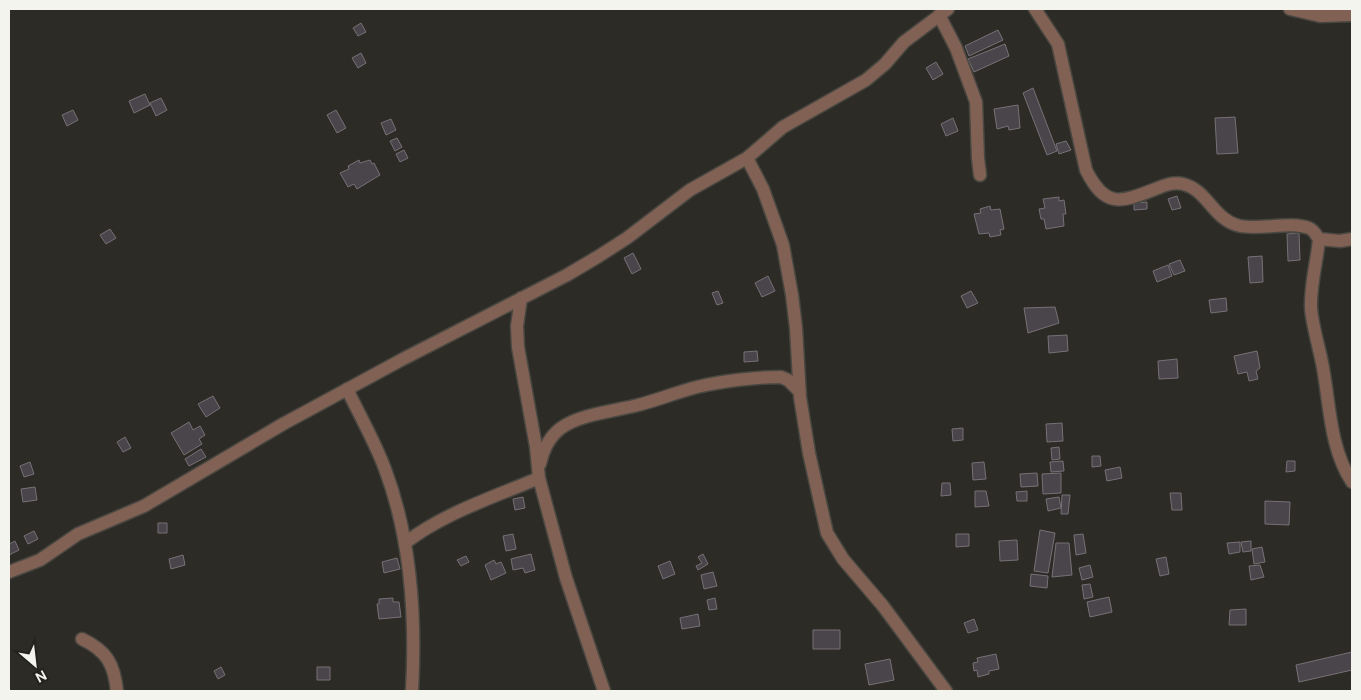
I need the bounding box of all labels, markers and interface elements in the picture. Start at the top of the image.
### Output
north arrow [10,640,60,690]
text: N [32,666,50,687]

